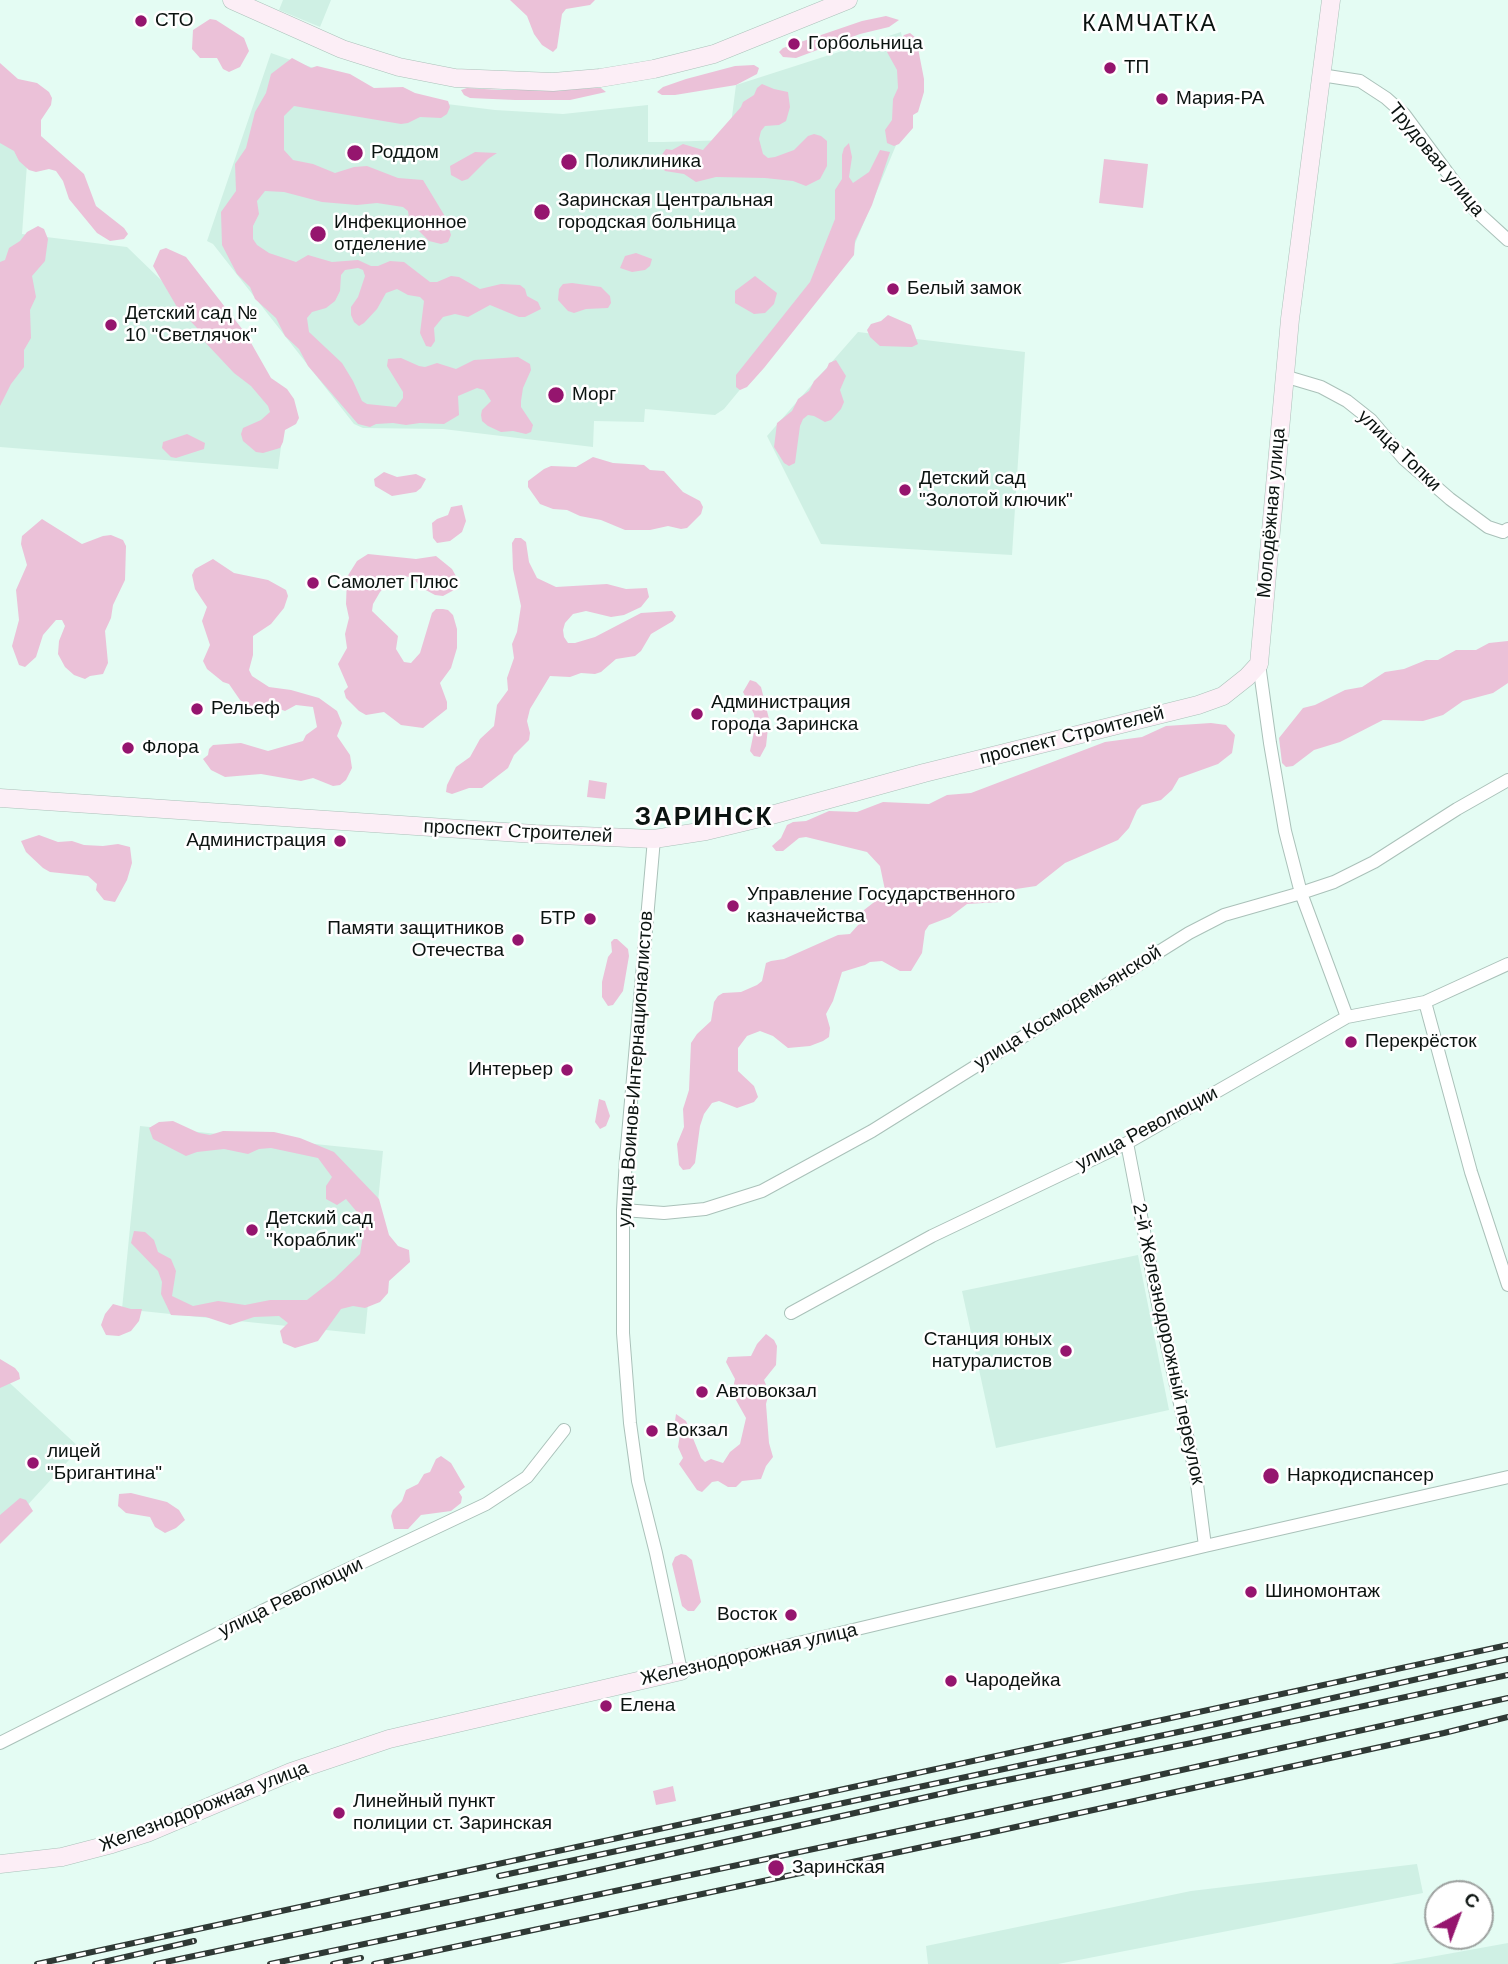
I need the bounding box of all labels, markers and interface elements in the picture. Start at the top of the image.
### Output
place label: СТО [155,10,194,32]
district label: КАМЧАТКА [1083,11,1217,39]
marker: СТО [133,13,149,29]
place label: Горбольница [808,33,923,55]
marker: Горбольница [786,36,802,52]
place label: ТП [1124,57,1149,79]
marker: ТП [1102,60,1118,76]
place label: Мария-РА [1176,88,1264,110]
marker: Мария-РА [1154,91,1170,107]
street label: Трудовая улица [1383,99,1489,221]
place label: Роддом [371,142,439,164]
marker: Роддом [345,143,365,163]
place label: Поликлиника [585,151,701,173]
marker: Поликлиника [559,152,579,172]
place label: Заринская Центральная городская больница [558,190,773,234]
marker: Заринская Центральная городская больница [532,202,552,222]
place label: Инфекционное отделение [334,212,467,256]
marker: Инфекционное отделение [308,224,328,244]
place label: Белый замок [907,278,1021,300]
marker: Белый замок [885,281,901,297]
place label: Детский сад № 10 "Светлячок" [125,303,257,347]
marker: Детский сад № 10 "Светлячок" [103,317,119,333]
place label: Морг [572,384,616,406]
marker: Морг [546,385,566,405]
street label: улица Топки [1352,405,1446,497]
street label: Молодёжная улица [1253,427,1291,599]
place label: Детский сад "Золотой ключик" [919,468,1073,512]
marker: Детский сад "Золотой ключик" [897,482,913,498]
place label: Самолет Плюс [327,572,458,594]
marker: Самолет Плюс [305,575,321,591]
place label: Администрация города Заринска [711,692,858,736]
place label: Рельеф [211,698,280,720]
marker: Рельеф [189,701,205,717]
street label: проспект Строителей [977,702,1167,770]
marker: Администрация города Заринска [689,706,705,722]
place label: Флора [142,737,199,759]
marker: Флора [120,740,136,756]
district label: ЗАРИНСК [636,802,772,834]
street label: проспект Строителей [423,816,613,848]
place label: Администрация [186,830,326,852]
marker: Администрация [332,833,348,849]
place label: Управление Государственного казначейства [747,884,1015,928]
marker: Управление Государственного казначейства [725,898,741,914]
place label: БТР [540,908,576,930]
street label: улица Воинов-Интернационалистов [614,910,658,1228]
marker: БТР [582,911,598,927]
place label: Памяти защитников Отечества [327,918,504,962]
marker: Памяти защитников Отечества [510,932,526,948]
street label: улица Космодемьянской [970,941,1166,1075]
place label: Перекрёсток [1365,1031,1477,1053]
marker: Перекрёсток [1343,1034,1359,1050]
place label: Интерьер [468,1059,553,1081]
marker: Интерьер [559,1062,575,1078]
street label: улица Революции [1072,1082,1222,1176]
street label: 2-й Железнодорожный переулок [1127,1201,1209,1487]
place label: Детский сад "Кораблик" [266,1208,373,1252]
marker: Детский сад "Кораблик" [244,1222,260,1238]
place label: Станция юных натуралистов [924,1329,1052,1373]
marker: Станция юных натуралистов [1058,1343,1074,1359]
place label: Автовокзал [716,1381,817,1403]
marker: Автовокзал [694,1384,710,1400]
place label: Вокзал [666,1420,728,1442]
marker: Вокзал [644,1423,660,1439]
place label: лицей "Бригантина" [47,1441,162,1485]
marker: лицей "Бригантина" [25,1455,41,1471]
place label: Наркодиспансер [1287,1465,1434,1487]
marker: Наркодиспансер [1261,1466,1281,1486]
street label: улица Революции [215,1553,367,1643]
place label: Шиномонтаж [1265,1581,1380,1603]
marker: Шиномонтаж [1243,1584,1259,1600]
place label: Восток [717,1604,777,1626]
marker: Восток [783,1607,799,1623]
street label: Железнодорожная улица [638,1619,860,1691]
place label: Чародейка [965,1670,1061,1692]
marker: Чародейка [943,1673,959,1689]
place label: Елена [620,1695,675,1717]
marker: Елена [598,1698,614,1714]
street label: Железнодорожная улица [96,1757,312,1857]
place label: Линейный пункт полиции ст. Заринская [353,1791,552,1835]
marker: Линейный пункт полиции ст. Заринская [331,1805,347,1821]
place label: Заринская [792,1857,885,1879]
marker: Заринская [766,1858,786,1878]
north arrow [1424,1880,1494,1950]
text: С [1460,1888,1484,1913]

